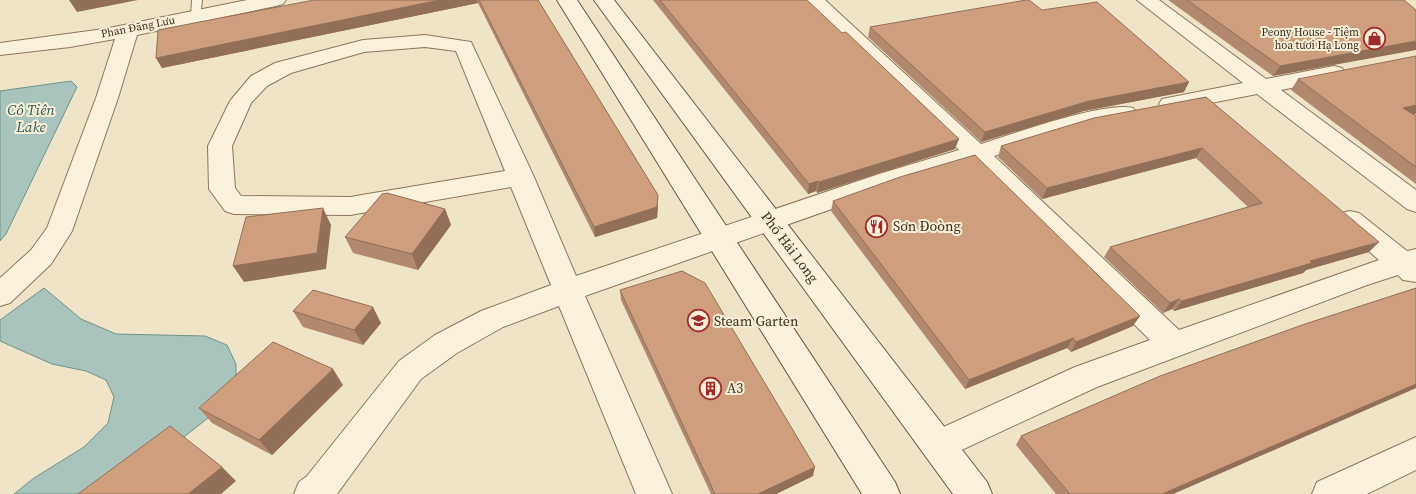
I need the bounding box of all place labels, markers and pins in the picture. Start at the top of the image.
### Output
place label: Peony House - Tiệm hoa tươi Hạ Long [1262,25,1359,53]
shop icon: Peony House - Tiệm hoa tươi Hạ Long [1363,26,1387,50]
restaurant icon: Sơn Đoòng [865,214,889,238]
place label: Sơn Đoòng [893,216,961,236]
school or university icon: Steam Garten [686,309,710,333]
place label: Steam Garten [714,311,799,331]
building icon: A3 [699,376,723,400]
place label: A3 [727,378,743,398]

